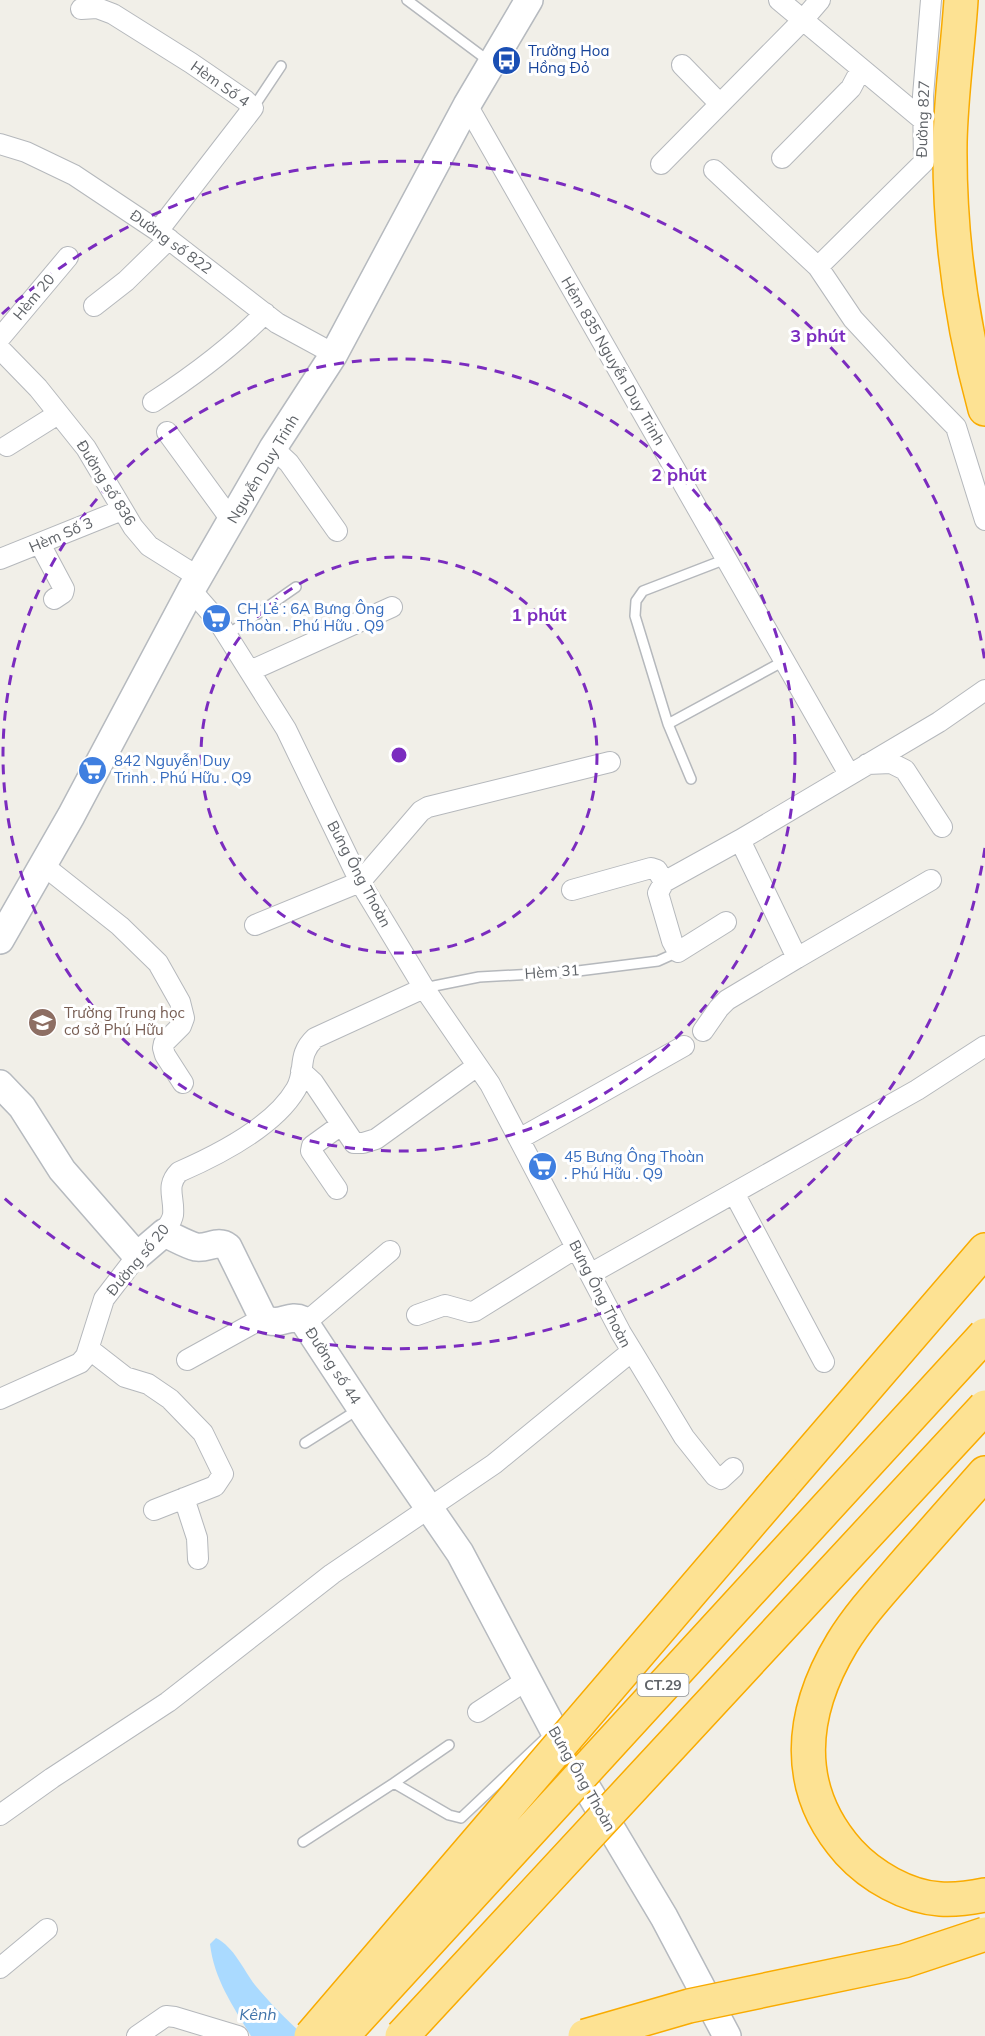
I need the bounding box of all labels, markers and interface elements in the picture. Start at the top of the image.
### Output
place label: Trường Hoa Hồng Đỏ [528,41,609,77]
bus stop icon: Trường Hoa Hồng Đỏ [491,44,523,76]
street label: Hèm Số 4 [187,56,253,111]
street label: Đường 827 [912,80,933,158]
street label: Đường số 822 [126,205,216,278]
street label: Hèm 20 [9,270,58,324]
street label: Hẻm 835 Nguyễn Duy Trinh [557,273,670,448]
text: 3 phút [790,324,846,347]
street label: Nguyễn Duy Trinh [223,411,303,527]
street label: Đường số 836 [73,437,140,529]
text: 2 phút [651,463,707,486]
street label: Hèm Số 3 [26,513,96,556]
place label: CH Lẻ : 6A Bưng Ông Thoàn . Phú Hữu . Q9 [237,599,384,635]
supermarket icon: CH Lẻ : 6A Bưng Ông Thoàn . Phú Hữu . Q9 [200,602,232,634]
text: 1 phút [511,603,567,626]
centre of rings [389,745,409,765]
place label: 842 Nguyễn Duy Trinh . Phú Hữu . Q9 [114,751,252,787]
supermarket icon: 842 Nguyễn Duy Trinh . Phú Hữu . Q9 [77,754,109,786]
street label: Bưng Ông Thoàn [323,817,396,930]
street label: Hèm 31 [524,960,580,983]
place label: Trường Trung học cơ sở Phú Hữu [64,1003,185,1039]
school or university icon: Trường Trung học cơ sở Phú Hữu [27,1006,59,1038]
place label: 45 Bưng Ông Thoàn . Phú Hữu . Q9 [564,1147,704,1183]
supermarket icon: 45 Bưng Ông Thoàn . Phú Hữu . Q9 [527,1150,559,1182]
street label: Đường số 20 [102,1220,173,1300]
street label: Bưng Ông Thoàn [565,1237,636,1351]
street label: Đường số 44 [301,1324,365,1408]
road number: CT.29 [638,1674,688,1696]
street label: Bưng Ông Thoàn [545,1723,620,1835]
water label: Kênh [239,2004,277,2024]

